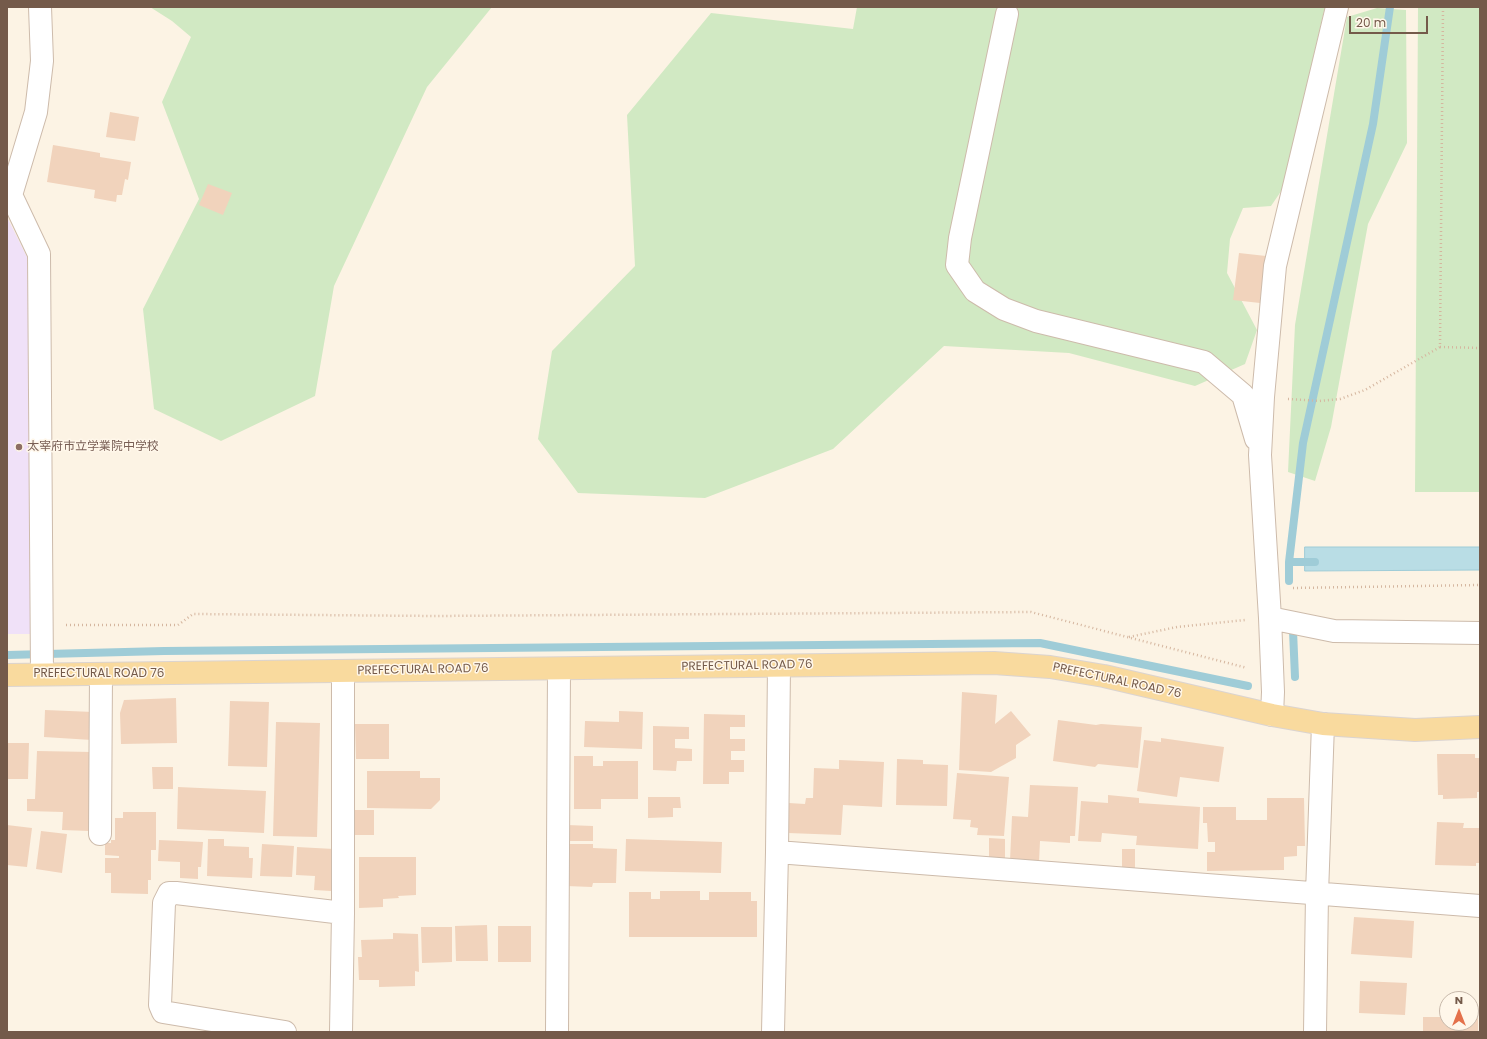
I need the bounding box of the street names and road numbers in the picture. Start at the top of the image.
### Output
street label: PREFECTURAL ROAD 76 [681,658,813,674]
street label: PREFECTURAL ROAD 76 [1051,660,1183,702]
street label: PREFECTURAL ROAD 76 [357,662,489,678]
street label: PREFECTURAL ROAD 76 [34,667,164,681]

